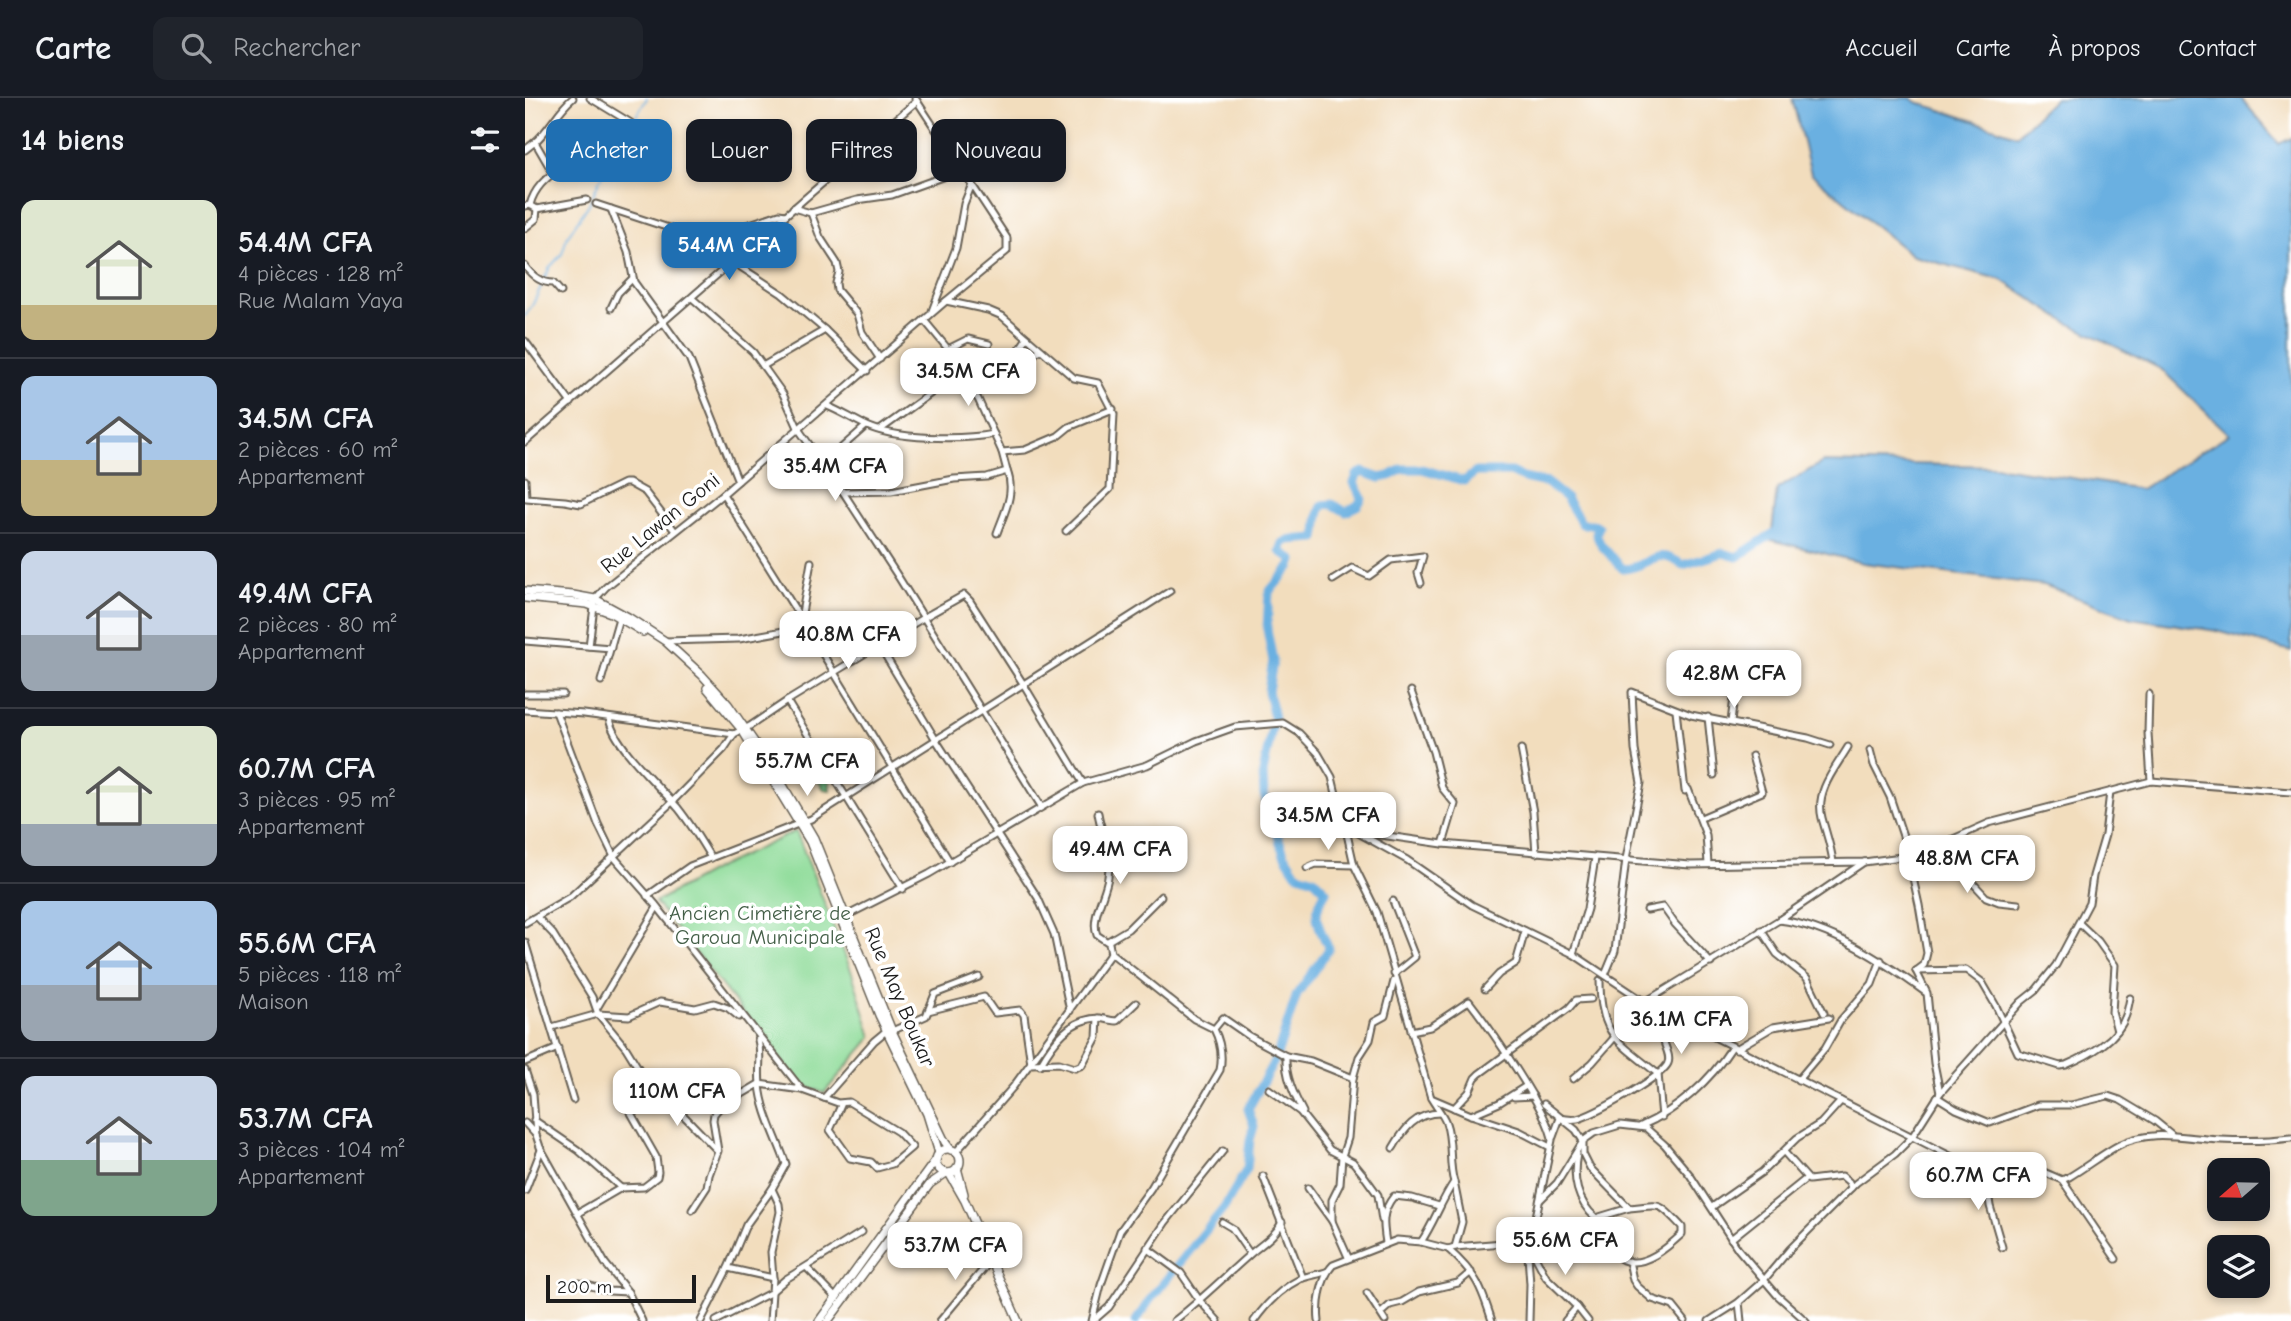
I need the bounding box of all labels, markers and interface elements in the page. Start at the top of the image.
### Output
search box [153,17,643,80]
text: Carte [35,29,111,67]
icon: search [177,29,215,67]
text: Rechercher [233,33,360,63]
text: Accueil [1846,34,1918,62]
text: Carte [1956,34,2011,62]
text: À propos [2049,34,2140,62]
text: Contact [2178,34,2256,62]
chip: Acheter [546,119,672,182]
chip: Louer [686,119,792,182]
chip: Filtres [806,119,917,182]
chip: Nouveau [931,119,1066,182]
icon: filters [466,121,504,159]
text: 14 biens [21,123,124,158]
pin: 54.4M CFA [649,222,809,282]
text: 54.4M CFA [238,225,372,260]
icon: home [77,228,161,312]
text: 54.4M CFA [677,231,781,258]
text: 4 pièces · 128 m² [238,260,403,287]
text: Rue Malam Yaya [238,287,403,314]
pin: 34.5M CFA [888,348,1048,408]
text: 34.5M CFA [916,357,1020,384]
text: 34.5M CFA [238,401,373,436]
icon: home [77,404,161,488]
text: 2 pièces · 60 m² [238,436,397,463]
pin: 35.4M CFA [755,444,915,503]
text: 35.4M CFA [783,452,887,479]
text: Appartement [238,463,364,490]
street label: Rue Lawan Goni [596,468,724,578]
text: 49.4M CFA [238,576,372,611]
icon: home [77,579,161,663]
text: 2 pièces · 80 m² [238,611,397,638]
pin: 40.8M CFA [768,612,928,671]
text: 40.8M CFA [796,620,901,647]
text: Appartement [238,638,364,665]
pin: 42.8M CFA [1654,650,1814,710]
text: 42.8M CFA [1682,659,1786,686]
pin: 55.7M CFA [727,738,887,798]
text: 55.7M CFA [755,747,859,774]
text: 60.7M CFA [238,751,375,786]
icon: home [77,754,161,838]
text: 3 pièces · 95 m² [238,786,395,813]
pin: 34.5M CFA [1248,792,1408,852]
text: 34.5M CFA [1276,801,1380,828]
text: Appartement [238,813,364,840]
pin: 49.4M CFA [1040,826,1200,886]
text: 49.4M CFA [1069,835,1171,862]
pin: 48.8M CFA [1887,836,2047,895]
text: 48.8M CFA [1915,844,2019,871]
park label: Ancien Cimetière de Garoua Municipale [669,901,851,949]
street label: Rue May Boukar [860,924,940,1071]
text: 55.6M CFA [238,926,376,961]
icon: home [77,929,161,1013]
text: 5 pièces · 118 m² [238,961,401,988]
text: Maison [238,988,309,1015]
pin: 36.1M CFA [1601,996,1761,1056]
text: 36.1M CFA [1630,1005,1732,1032]
pin: 110M CFA [605,1068,749,1128]
text: 110M CFA [629,1077,725,1104]
text: 53.7M CFA [238,1101,373,1136]
icon: home [77,1104,161,1188]
text: 3 pièces · 104 m² [238,1136,405,1163]
pin: 60.7M CFA [1898,1152,2058,1212]
north arrow [2207,1158,2270,1222]
map controls [2207,1158,2270,1298]
text: 60.7M CFA [1926,1161,2030,1188]
text: Appartement [238,1163,364,1190]
pin: 55.6M CFA [1485,1218,1645,1277]
pin: 53.7M CFA [875,1222,1035,1282]
text: 55.6M CFA [1512,1226,1618,1253]
text: 53.7M CFA [903,1231,1007,1258]
button: layers [2207,1235,2270,1298]
scale bar [546,1272,697,1304]
text: 200 m [557,1276,612,1298]

